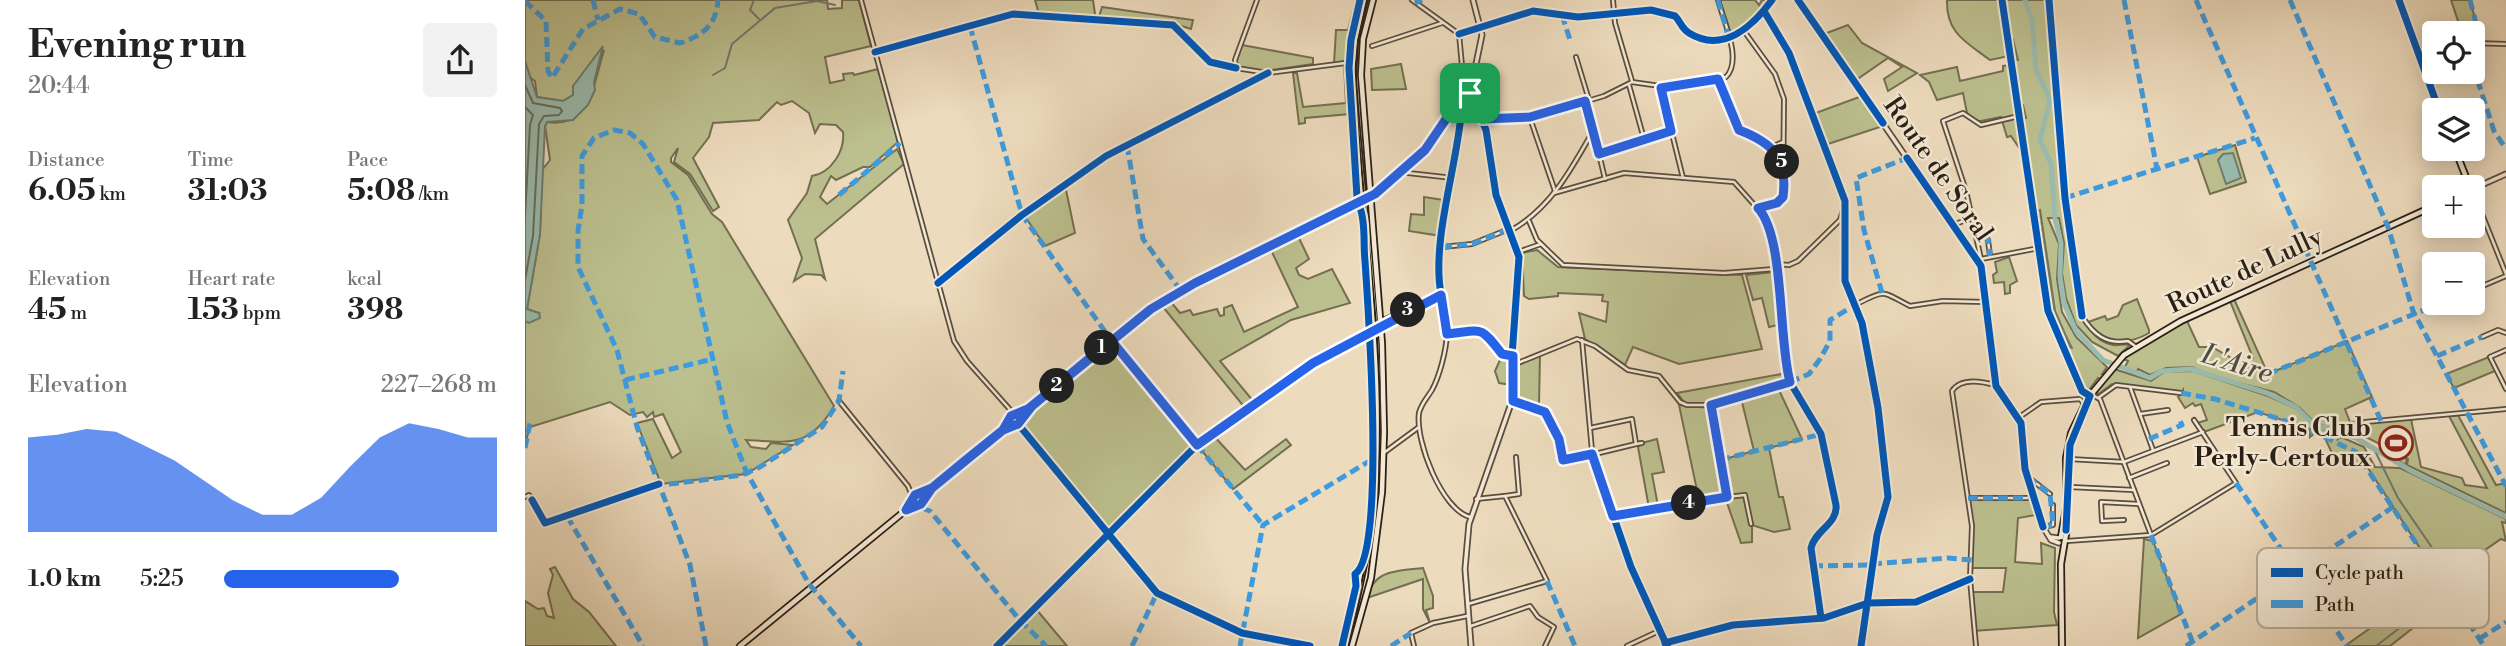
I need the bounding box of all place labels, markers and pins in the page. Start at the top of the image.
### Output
pin [1440,63,1500,123]
pin: 5 [1765,144,1799,180]
pin: 3 [1391,292,1425,328]
pin: 1 [1085,330,1119,366]
pin: 2 [1039,368,1075,404]
place label: Tennis Club Perly-Certoux [2194,412,2371,474]
sports icon: Tennis Club Perly-Certoux [2377,424,2415,462]
pin: 4 [1671,486,1707,520]

